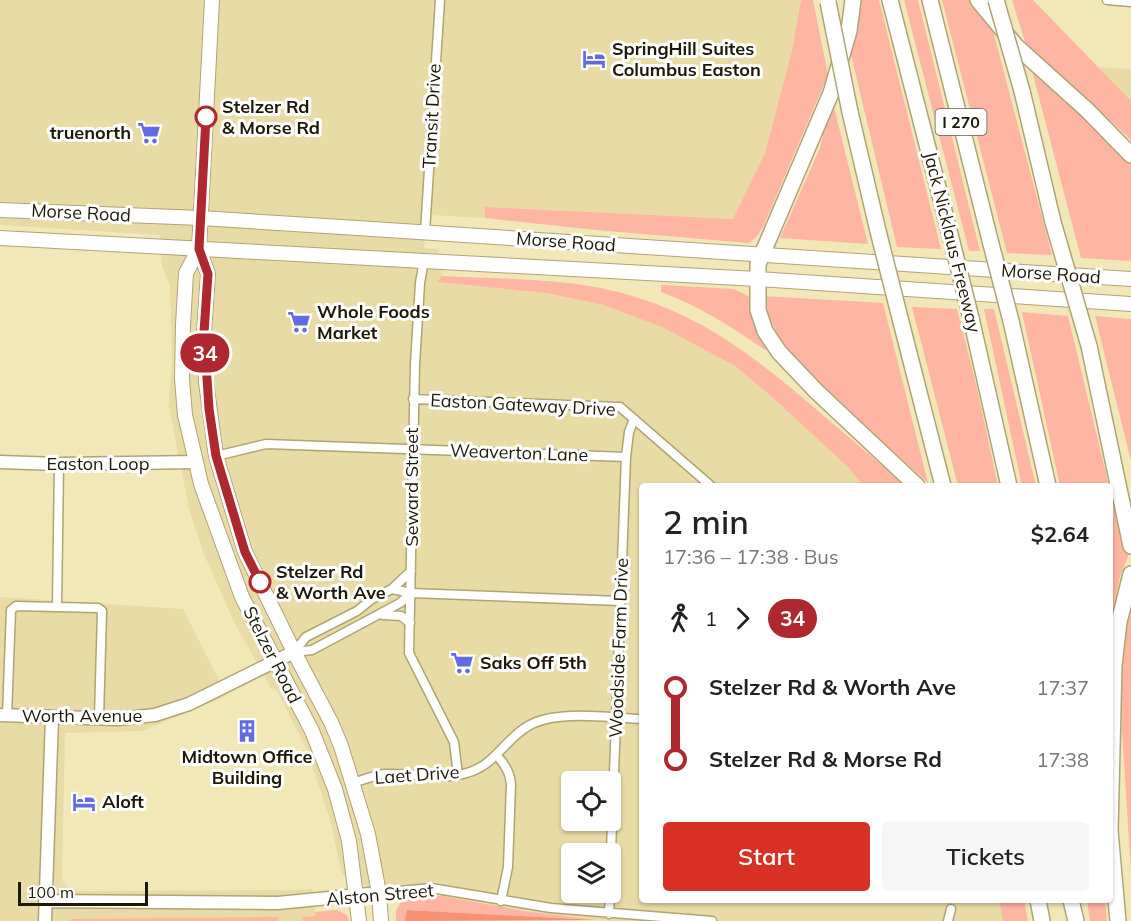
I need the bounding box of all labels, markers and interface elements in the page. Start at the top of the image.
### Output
place label: SpringHill Suites Columbus Easton [612,37,761,81]
hotel icon: SpringHill Suites Columbus Easton [581,46,607,72]
street label: Transit Drive [417,63,446,169]
place label: Stelzer Rd & Morse Rd [222,95,320,139]
marker: Stelzer Rd & Morse Rd [195,106,217,128]
road number: I 270 [936,109,986,135]
supermarket icon: truenorth [136,120,162,146]
place label: truenorth [50,121,131,144]
street label: Jack Nicklaus Freeway [919,149,986,335]
street label: Morse Road [31,198,131,227]
street label: Morse Road [515,227,617,256]
street label: Morse Road [1000,259,1102,288]
place label: Whole Foods Market [317,300,430,344]
supermarket icon: Whole Foods Market [286,309,312,335]
line badge: 34 [178,334,232,372]
text: 34 [192,340,218,366]
street label: Easton Gateway Drive [430,388,616,421]
street label: Seward Street [400,428,423,546]
street label: Weaverton Lane [449,439,589,466]
street label: Easton Loop [47,452,149,475]
text: 2 min [663,501,749,542]
text: $2.64 [1031,520,1089,548]
text: 17:36 – 17:38 · Bus [663,544,839,569]
street label: Woodside Farm Drive [604,558,633,738]
place label: Stelzer Rd & Worth Ave [276,560,386,604]
marker: Stelzer Rd & Worth Ave [249,571,271,593]
street label: Stelzer Road [238,602,307,707]
icon: walk [663,602,696,635]
icon: forward [726,602,759,635]
text: 34 [780,605,805,631]
text: 1 [705,606,717,631]
supermarket icon: Saks Off 5th [449,650,475,676]
place label: Saks Off 5th [480,651,587,674]
text: Stelzer Rd & Worth Ave [709,673,956,701]
text: 17:37 [1036,675,1089,700]
street label: Worth Avenue [22,704,142,727]
building icon: Midtown Office Building [234,718,260,744]
place label: Midtown Office Building [182,745,313,789]
text: Stelzer Rd & Morse Rd [709,745,942,773]
text: 17:38 [1036,747,1089,772]
street label: Laet Drive [374,760,460,789]
map controls [561,771,621,903]
button: locate [561,771,621,831]
hotel icon: Aloft [71,789,97,815]
place label: Aloft [102,790,144,813]
button: Start [663,822,870,891]
button: Tickets [882,822,1089,891]
button: layers [561,843,621,903]
street label: Alston Street [325,878,435,911]
scale bar [18,879,148,906]
text: 100 m [27,882,74,902]

